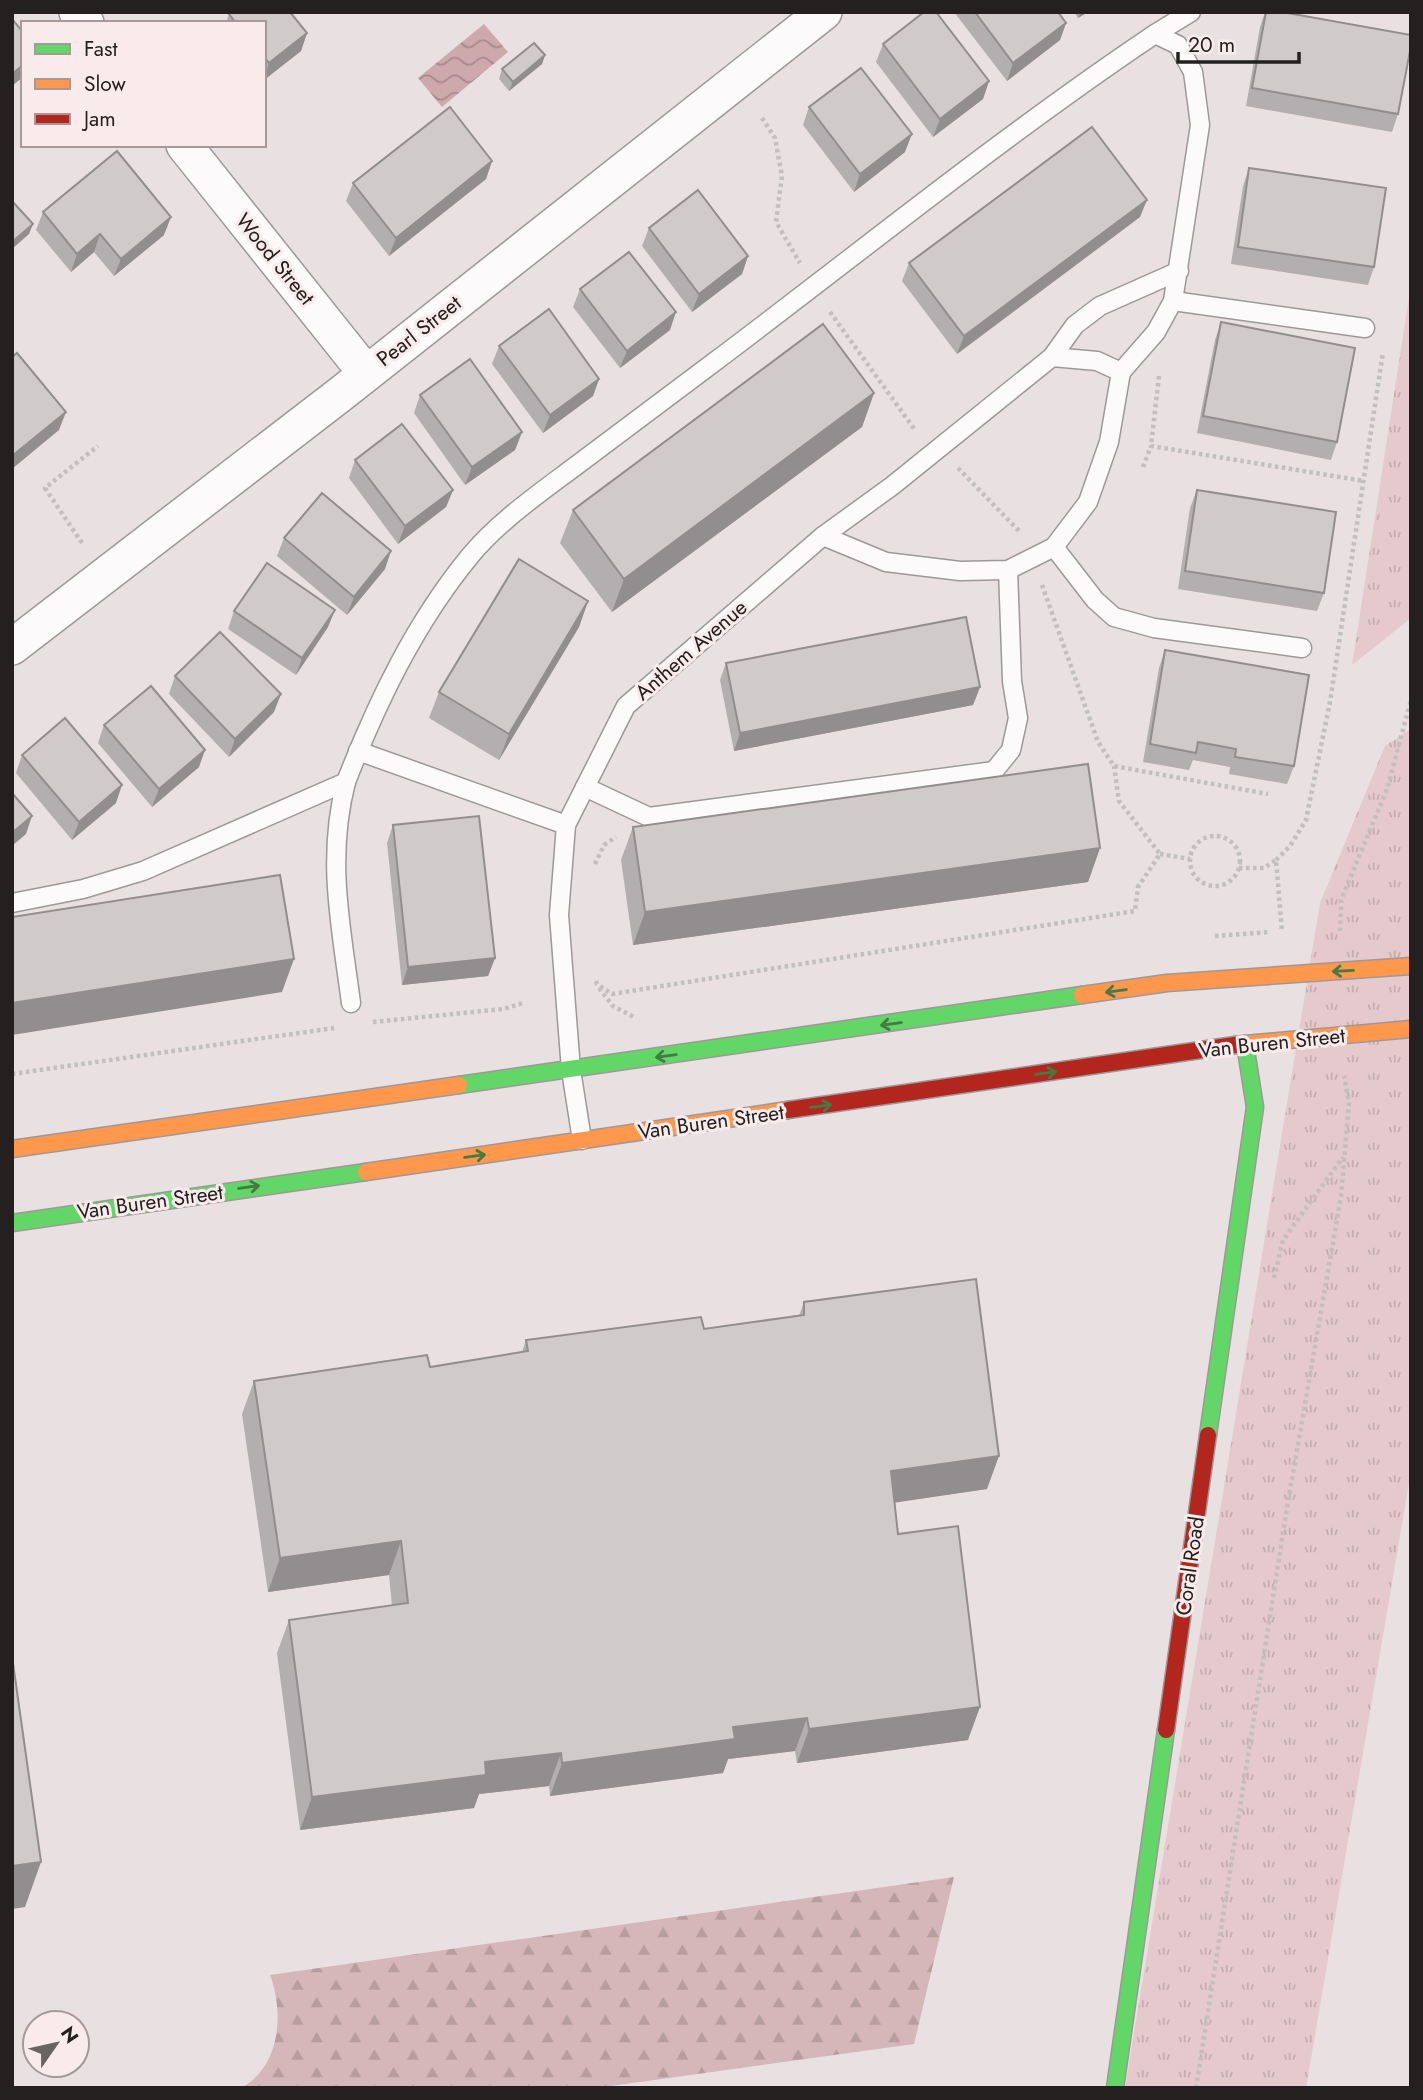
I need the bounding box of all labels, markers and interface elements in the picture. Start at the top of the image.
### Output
legend [21,21,266,147]
scale bar [1178,21,1299,65]
text: 20 m [1188,30,1235,60]
text: Fast [84,34,117,64]
text: Slow [84,69,126,99]
text: Jam [81,104,116,134]
street label: Wood Street [229,207,321,311]
street label: Pearl Street [370,288,468,374]
street label: Anthem Avenue [628,593,754,707]
one-way arrow [1331,964,1354,977]
one-way arrow [1105,985,1128,998]
one-way arrow [880,1018,903,1031]
street label: Van Buren Street [1197,1020,1347,1066]
one-way arrow [655,1050,678,1063]
one-way arrow [1034,1066,1057,1079]
street label: Van Buren Street [636,1097,786,1147]
one-way arrow [809,1099,832,1112]
one-way arrow [463,1149,485,1162]
street label: Van Buren Street [75,1177,225,1227]
one-way arrow [237,1181,260,1194]
street label: Coral Road [1168,1515,1212,1617]
north arrow [21,2009,91,2079]
text: N [54,2021,85,2049]

